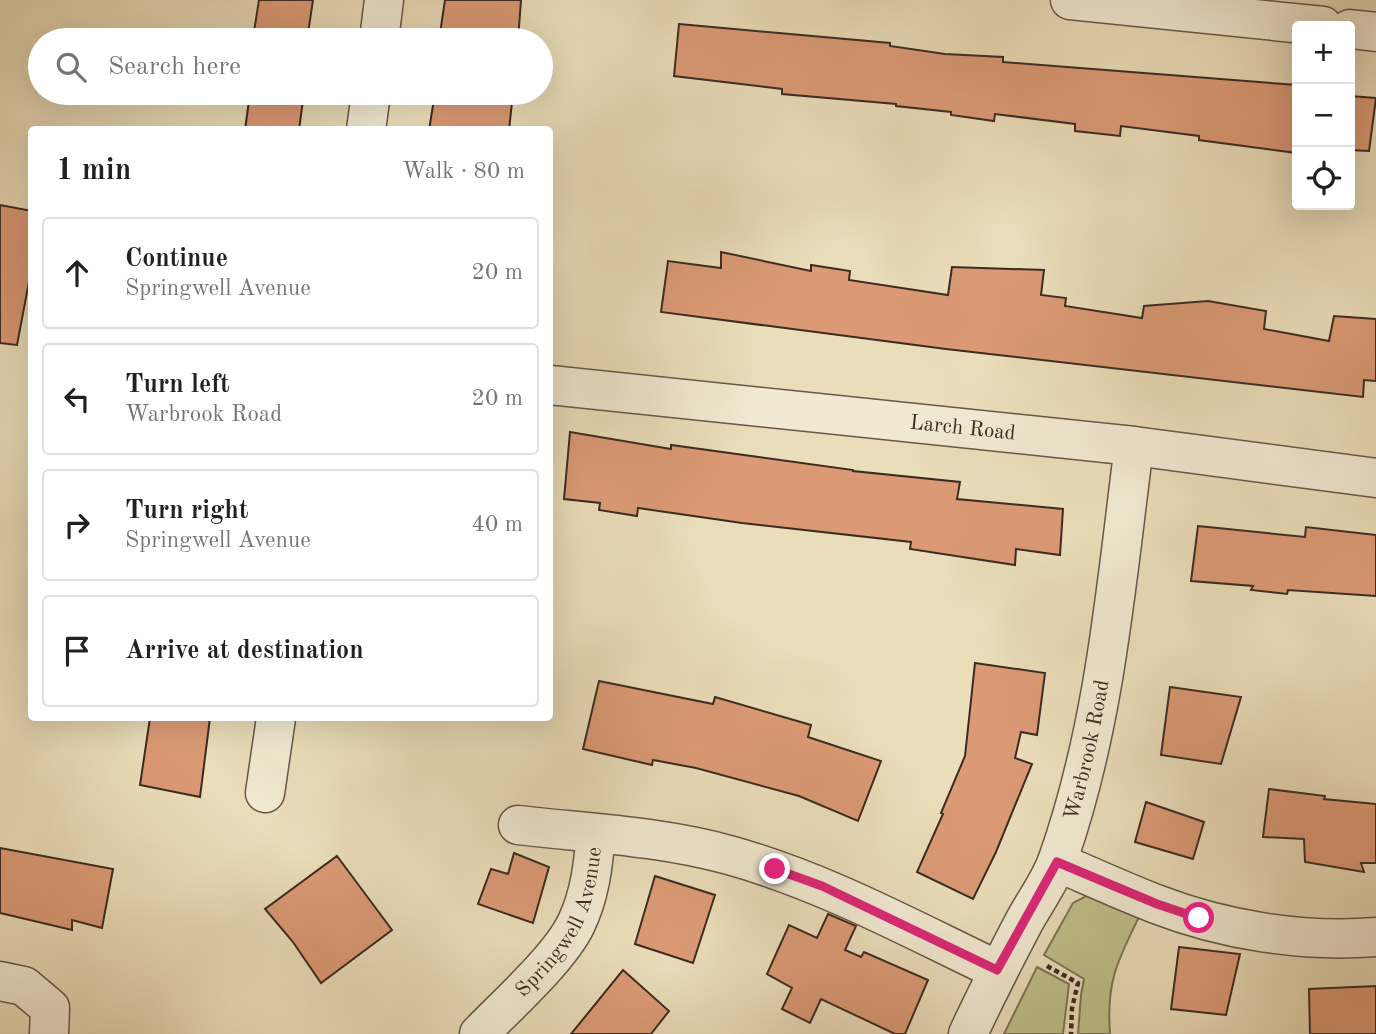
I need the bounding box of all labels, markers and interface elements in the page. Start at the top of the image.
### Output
map controls [1292,21,1355,210]
button: + [1292,21,1355,84]
search box [28,28,553,105]
icon: search [52,48,90,86]
text: Search here [108,54,241,80]
button: − [1292,84,1355,147]
button: locate [1292,147,1355,210]
text: 1 min [56,156,131,186]
text: Walk · 80 m [402,160,525,183]
text: Continue [125,246,228,272]
icon: ahead [58,254,96,292]
text: 20 m [472,261,523,284]
text: Springwell Avenue [125,277,311,300]
text: Turn left [125,372,230,398]
icon: left [58,380,96,418]
text: 20 m [472,387,523,410]
text: Warbrook Road [125,403,282,426]
street label: Larch Road [909,412,1017,444]
text: Turn right [125,498,248,524]
icon: right [58,506,96,544]
text: 40 m [472,513,523,536]
text: Springwell Avenue [125,529,311,552]
icon: arrive [58,632,96,670]
text: Arrive at destination [125,638,364,664]
street label: Warbrook Road [1061,678,1113,823]
street label: Springwell Avenue [512,846,605,1001]
route end [759,853,790,884]
route start [1183,902,1214,933]

